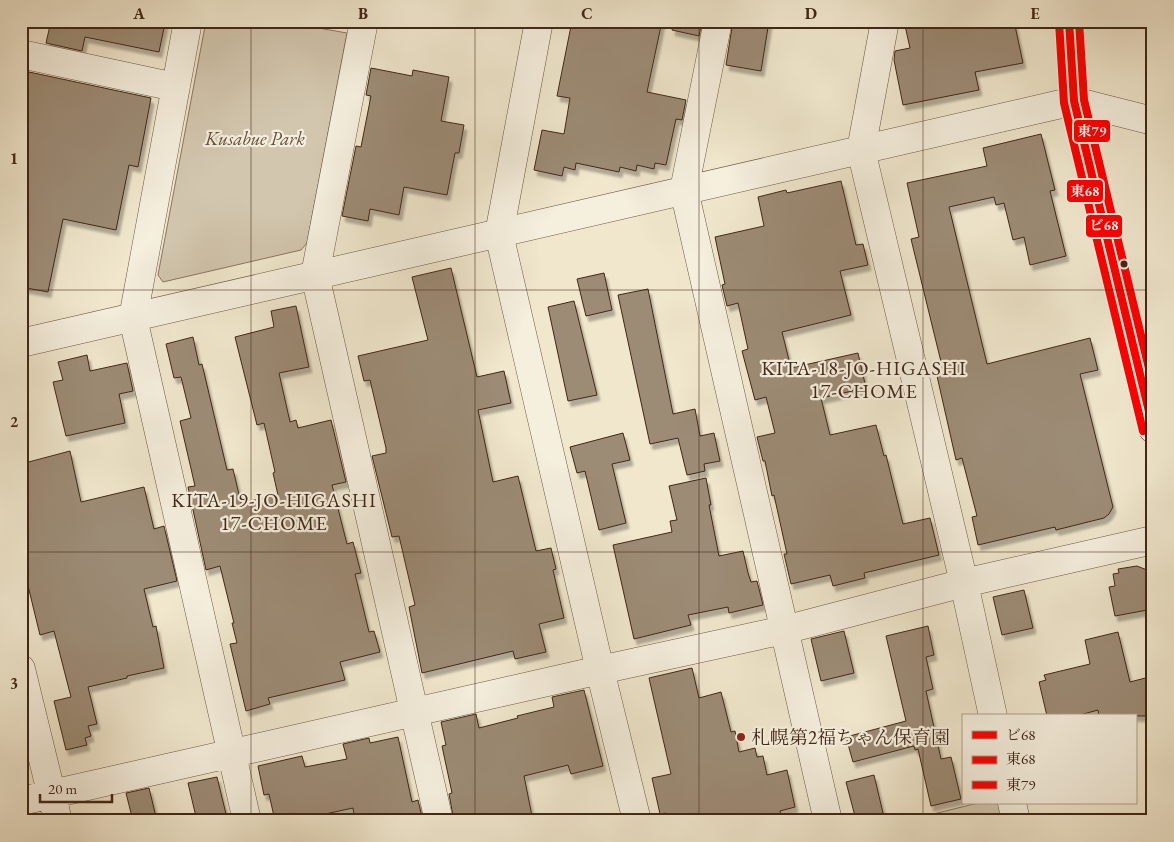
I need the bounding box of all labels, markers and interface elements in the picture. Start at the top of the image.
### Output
text: A [132,3,145,24]
text: B [358,3,368,24]
text: C [581,3,593,24]
text: D [805,3,817,24]
text: E [1030,3,1040,24]
line badge: 東79 [1073,119,1111,143]
text: 東79 [1078,122,1107,140]
park label: Kusabue Park [204,126,305,151]
text: 1 [10,148,18,169]
line badge: 東68 [1066,179,1104,203]
text: 東68 [1071,182,1099,200]
line badge: ビ68 [1085,214,1123,238]
text: ビ68 [1090,216,1118,234]
unlabelled marker [1119,259,1129,269]
district label: KITA-18-JO-HIGASHI 17-CHOME [761,355,967,404]
text: 2 [10,411,19,432]
district label: KITA-19-JO-HIGASHI 17-CHOME [171,487,377,536]
text: 3 [10,673,18,694]
legend [962,714,1136,804]
place label: 札幌第2福ちゃん保育園 [751,725,950,750]
text: ビ68 [1006,725,1035,744]
marker: 札幌第2福ちゃん保育園 [735,731,747,743]
text: 東68 [1006,749,1035,768]
scale bar [40,772,112,804]
text: 東79 [1006,775,1035,794]
text: 20 m [48,779,77,798]

